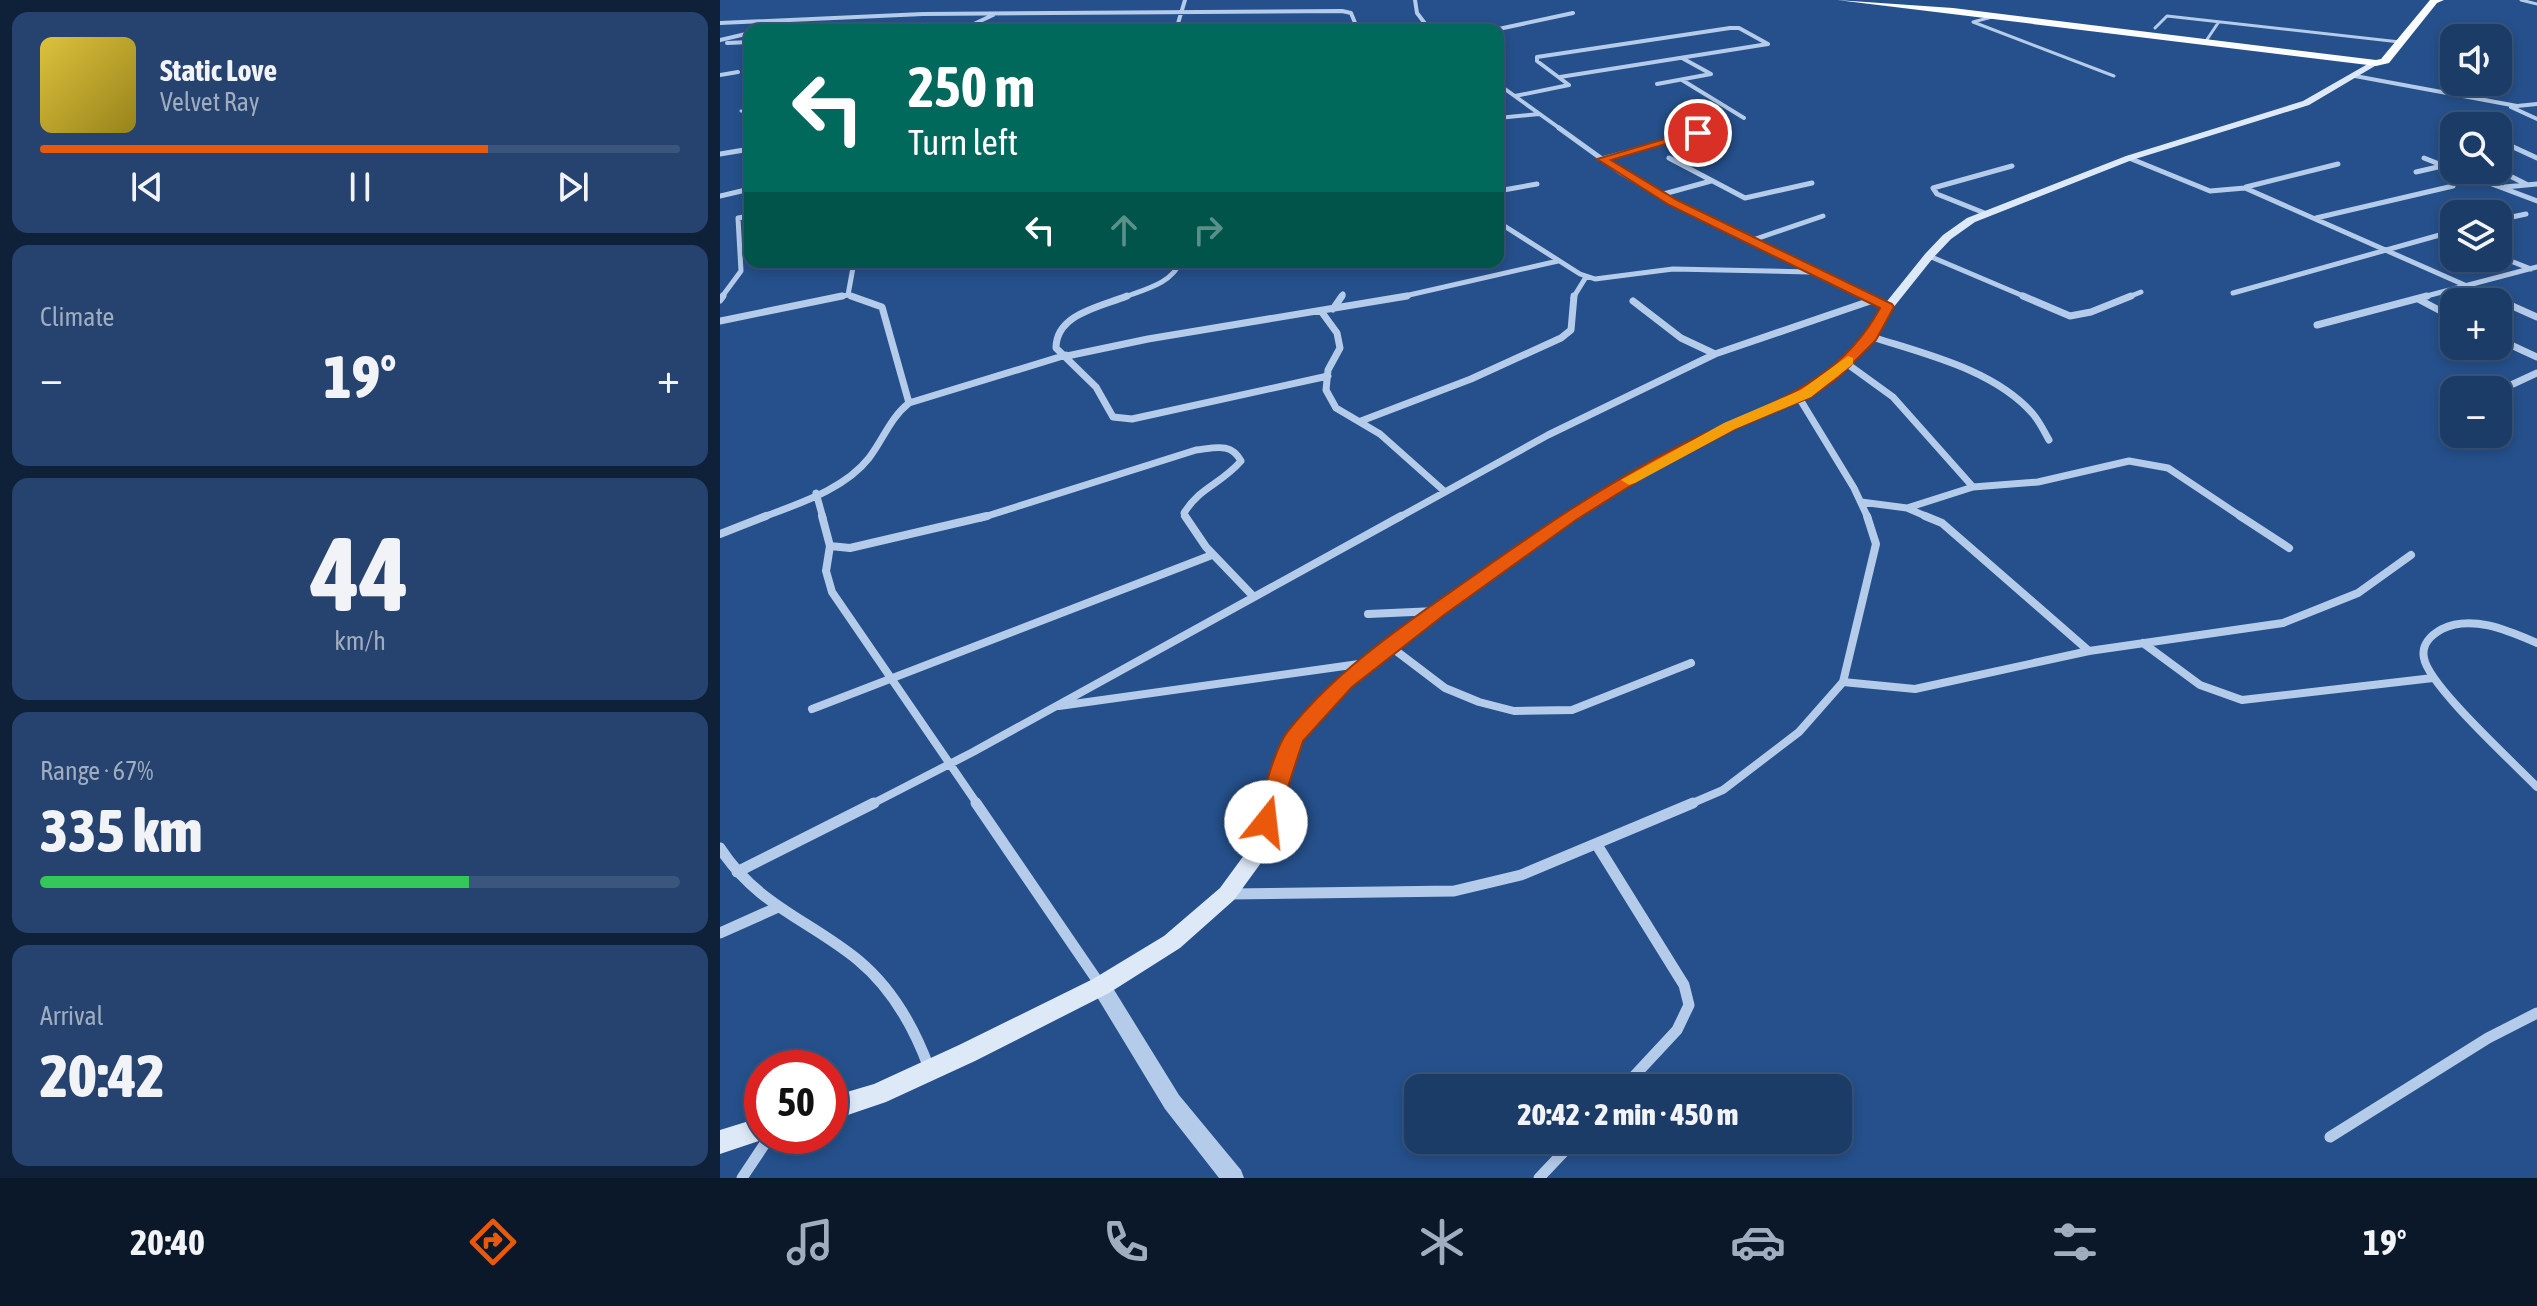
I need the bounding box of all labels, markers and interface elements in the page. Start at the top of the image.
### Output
map controls [2440,24,2512,448]
button: sound [2440,24,2512,96]
text: Static Love [160,53,277,87]
text: 250 m [908,55,1035,119]
icon: left [776,56,880,160]
text: Velvet Ray [160,87,260,117]
pin [1664,99,1732,167]
icon: arrive [1676,111,1720,155]
button: search [2440,112,2512,184]
text: Turn left [908,121,1018,163]
icon: previous [125,165,169,209]
icon: pause [338,165,382,209]
icon: next [551,165,595,209]
button: layers [2440,200,2512,272]
icon: left [1018,208,1062,252]
icon: ahead [1102,208,1146,252]
icon: right [1186,208,1230,252]
button: + [2440,288,2512,360]
text: Climate [40,302,114,332]
text: 19° [324,342,396,411]
text: − [40,352,63,402]
text: + [657,352,680,402]
button: − [2440,376,2512,448]
text: 44 [311,514,409,633]
text: km/h [334,626,386,656]
text: Range · 67% [40,756,153,786]
position arrow [1224,780,1308,864]
text: 335 km [40,796,202,865]
text: Arrival [40,1001,104,1031]
text: 20:42 [40,1041,165,1110]
speed limit sign: 50 [744,1050,848,1154]
text: 20:42 · 2 min · 450 m [1518,1097,1738,1131]
icon: directions [465,1214,521,1270]
icon: music [782,1214,838,1270]
icon: phone [1098,1214,1154,1270]
icon: climate [1414,1214,1470,1270]
icon: car [1730,1214,1786,1270]
icon: filters [2047,1214,2103,1270]
text: 20:40 [130,1221,205,1263]
text: 19° [2363,1221,2407,1263]

